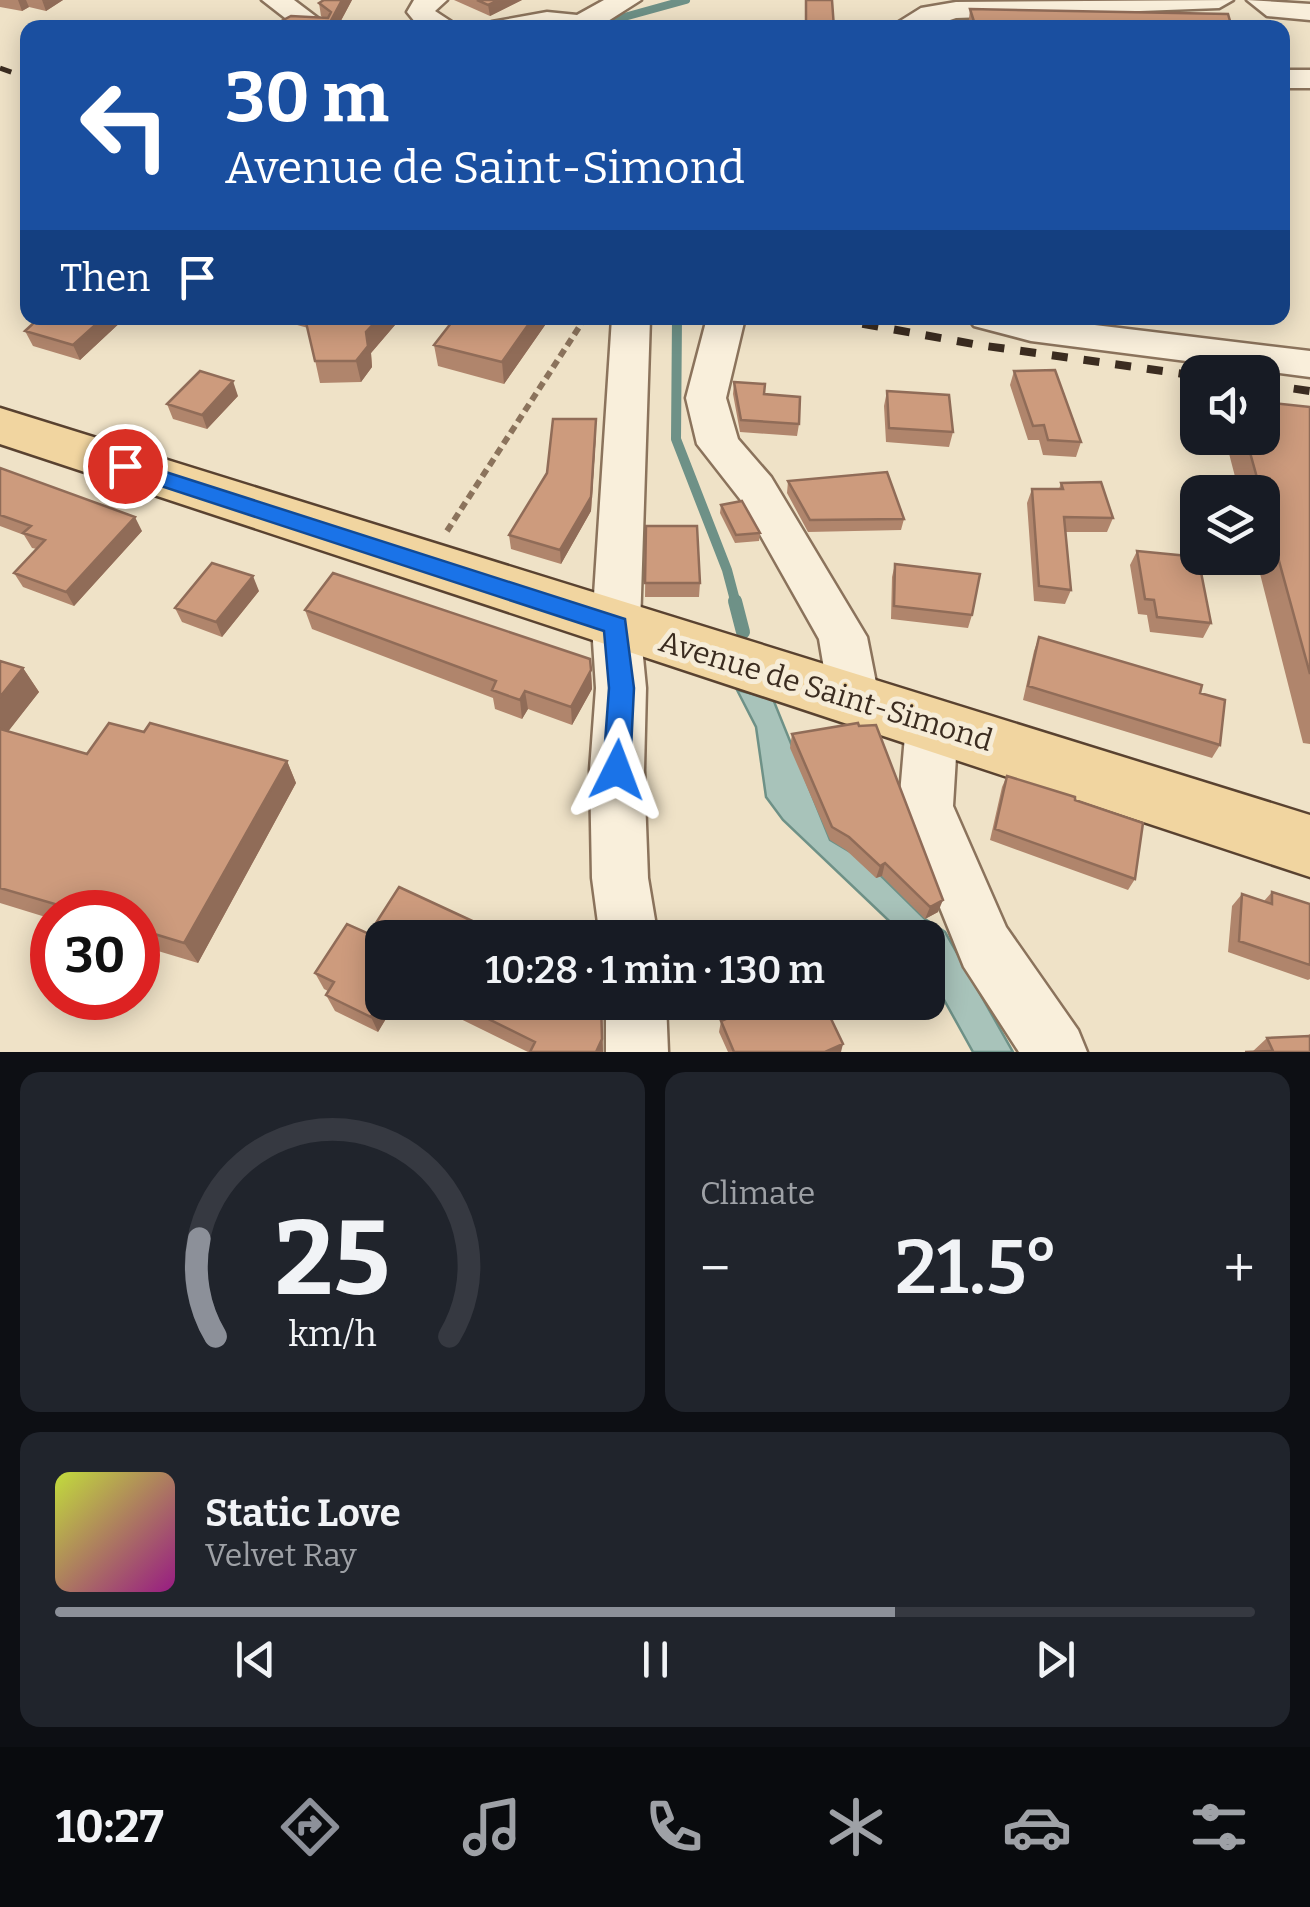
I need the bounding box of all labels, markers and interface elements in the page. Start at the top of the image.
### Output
text: 30 m [225,56,389,140]
icon: left [60,60,190,190]
text: Avenue de Saint-Simond [225,141,745,195]
icon: arrive [170,250,225,305]
text: Then [60,255,150,301]
map controls [1180,355,1280,575]
button: sound [1180,355,1280,455]
pin [83,424,168,509]
icon: arrive [98,439,153,494]
button: layers [1180,475,1280,575]
street label: Avenue de Saint-Simond [655,623,997,759]
position arrow [565,718,669,822]
speed limit sign: 30 [30,890,160,1020]
text: 10:28 · 1 min · 130 m [485,947,825,993]
text: Climate [700,1174,815,1212]
text: 25 [275,1197,390,1322]
text: 21.5° [895,1223,1059,1313]
text: − [700,1236,730,1302]
text: + [1224,1236,1255,1302]
text: km/h [288,1313,377,1355]
text: Static Love [205,1490,401,1536]
text: Velvet Ray [205,1536,357,1574]
icon: previous [228,1632,283,1687]
icon: pause [628,1632,683,1687]
icon: next [1028,1632,1083,1687]
icon: directions [275,1792,345,1862]
icon: music [457,1792,527,1862]
icon: phone [639,1792,709,1862]
icon: climate [821,1792,891,1862]
icon: car [1002,1792,1072,1862]
icon: filters [1184,1792,1254,1862]
text: 10:27 [56,1800,164,1854]

